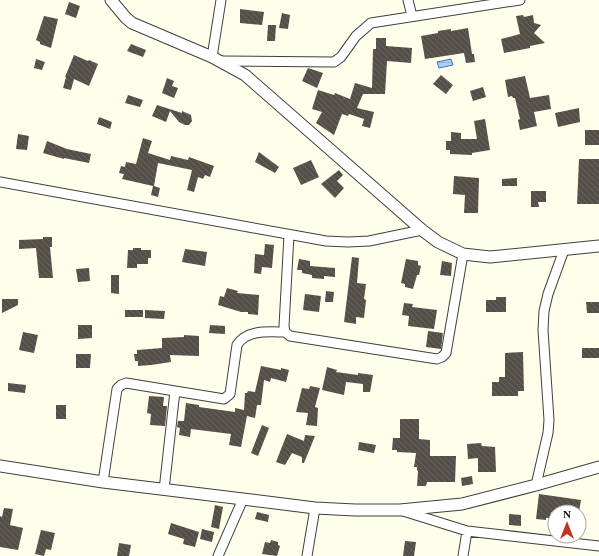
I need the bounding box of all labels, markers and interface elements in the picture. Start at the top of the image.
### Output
north arrow [547,504,587,544]
text: N [563,508,571,520]

